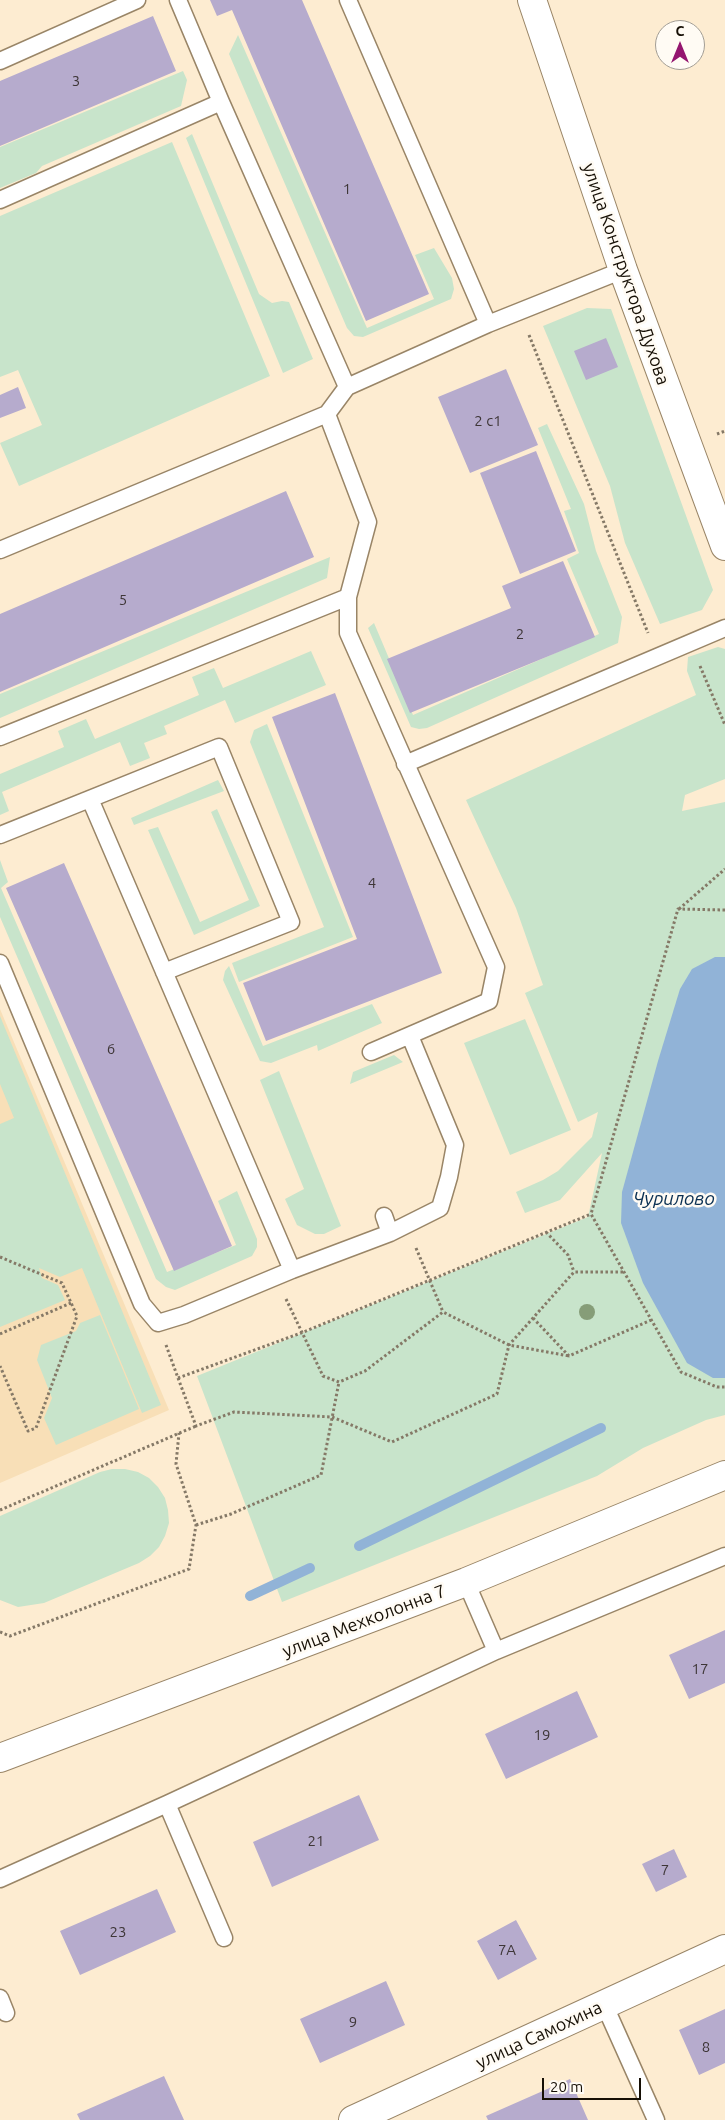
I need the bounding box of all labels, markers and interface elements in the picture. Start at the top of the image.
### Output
north arrow [655,20,705,70]
text: С [676,23,684,39]
house number: 3 [72,72,80,90]
street label: улица Конструктора Духова [578,160,674,388]
house number: 1 [343,180,351,198]
house number: 2 с1 [474,412,502,430]
house number: 5 [119,591,127,609]
house number: 2 [516,625,524,643]
house number: 4 [368,874,376,892]
house number: 6 [107,1040,115,1058]
water label: Чурилово [633,1188,715,1210]
street label: улица Мехколонна 7 [279,1580,449,1662]
house number: 17 [692,1660,708,1678]
house number: 19 [534,1726,550,1744]
house number: 21 [308,1832,324,1850]
house number: 7 [661,1861,669,1879]
house number: 23 [110,1923,126,1941]
house number: 7А [498,1941,516,1959]
street label: улица Самохина [473,1996,605,2074]
house number: 9 [349,2013,357,2031]
house number: 8 [702,2038,710,2056]
scale bar [545,2068,644,2100]
text: 20 m [550,2078,583,2095]

